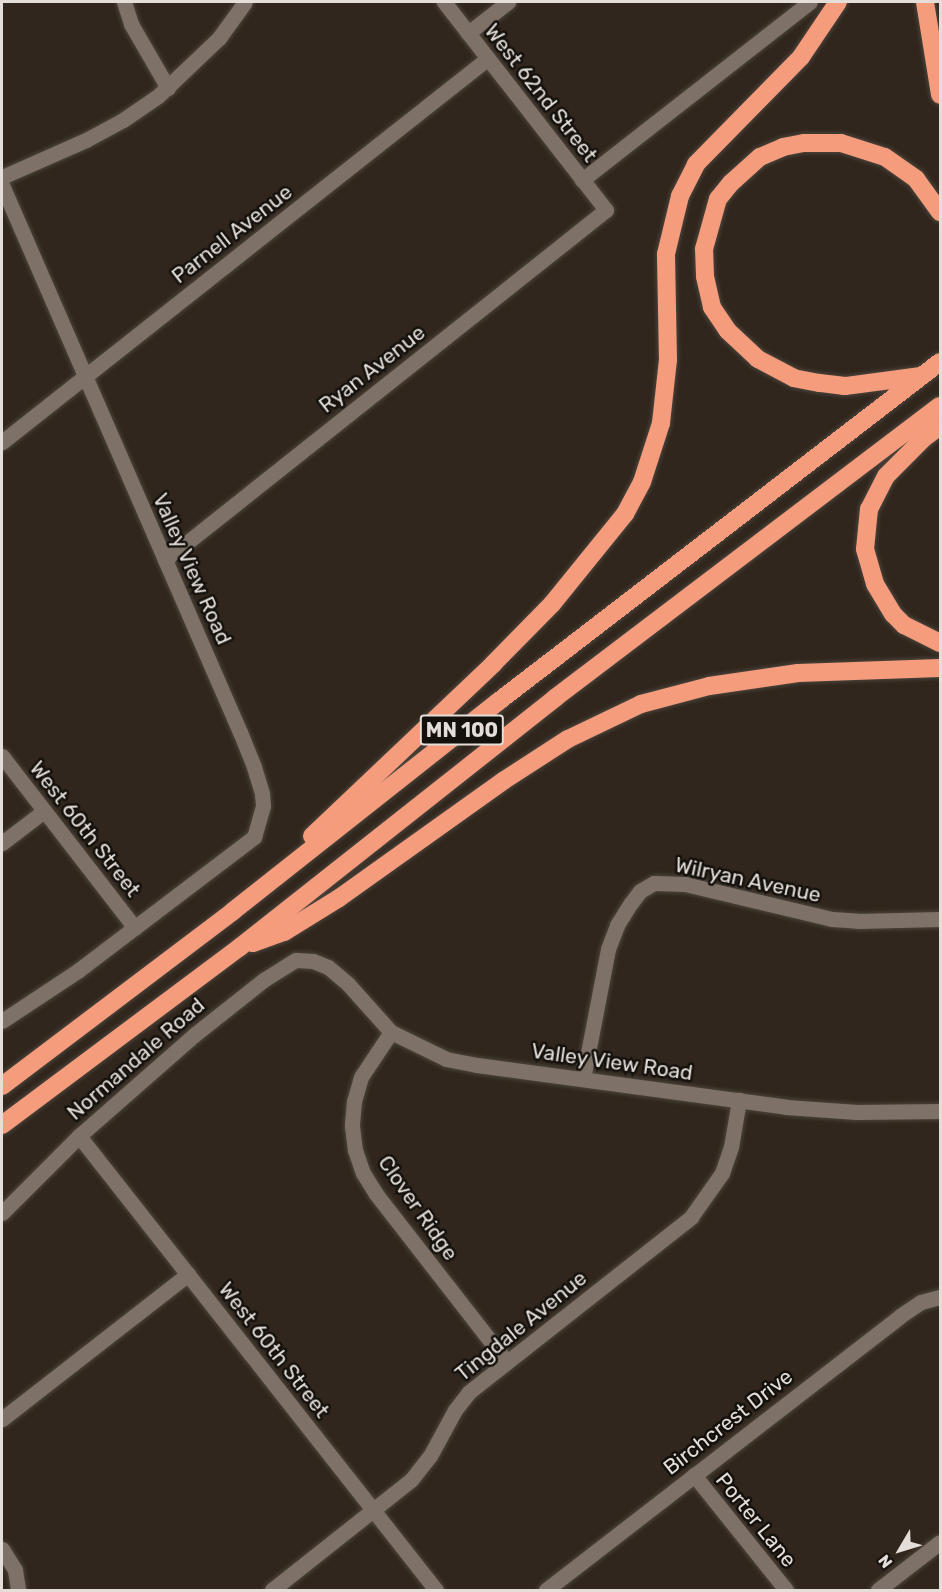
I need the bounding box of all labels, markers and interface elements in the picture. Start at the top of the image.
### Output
street label: West 62nd Street [479,19,603,167]
street label: Parnell Avenue [167,179,297,289]
street label: Ryan Avenue [314,320,430,418]
street label: Valley View Road [147,489,237,649]
road number: MN 100 [418,713,506,747]
street label: West 60th Street [24,756,146,902]
street label: Wilryan Avenue [672,852,824,908]
street label: Normandale Road [62,993,210,1125]
street label: Valley View Road [529,1038,695,1086]
street label: Clover Ridge [373,1151,463,1265]
street label: Tingdale Avenue [450,1265,592,1387]
street label: West 60th Street [213,1277,335,1423]
street label: Birchcrest Drive [658,1364,798,1480]
street label: Porter Lane [710,1468,802,1572]
north arrow [870,1520,930,1580]
text: N [874,1551,896,1572]

